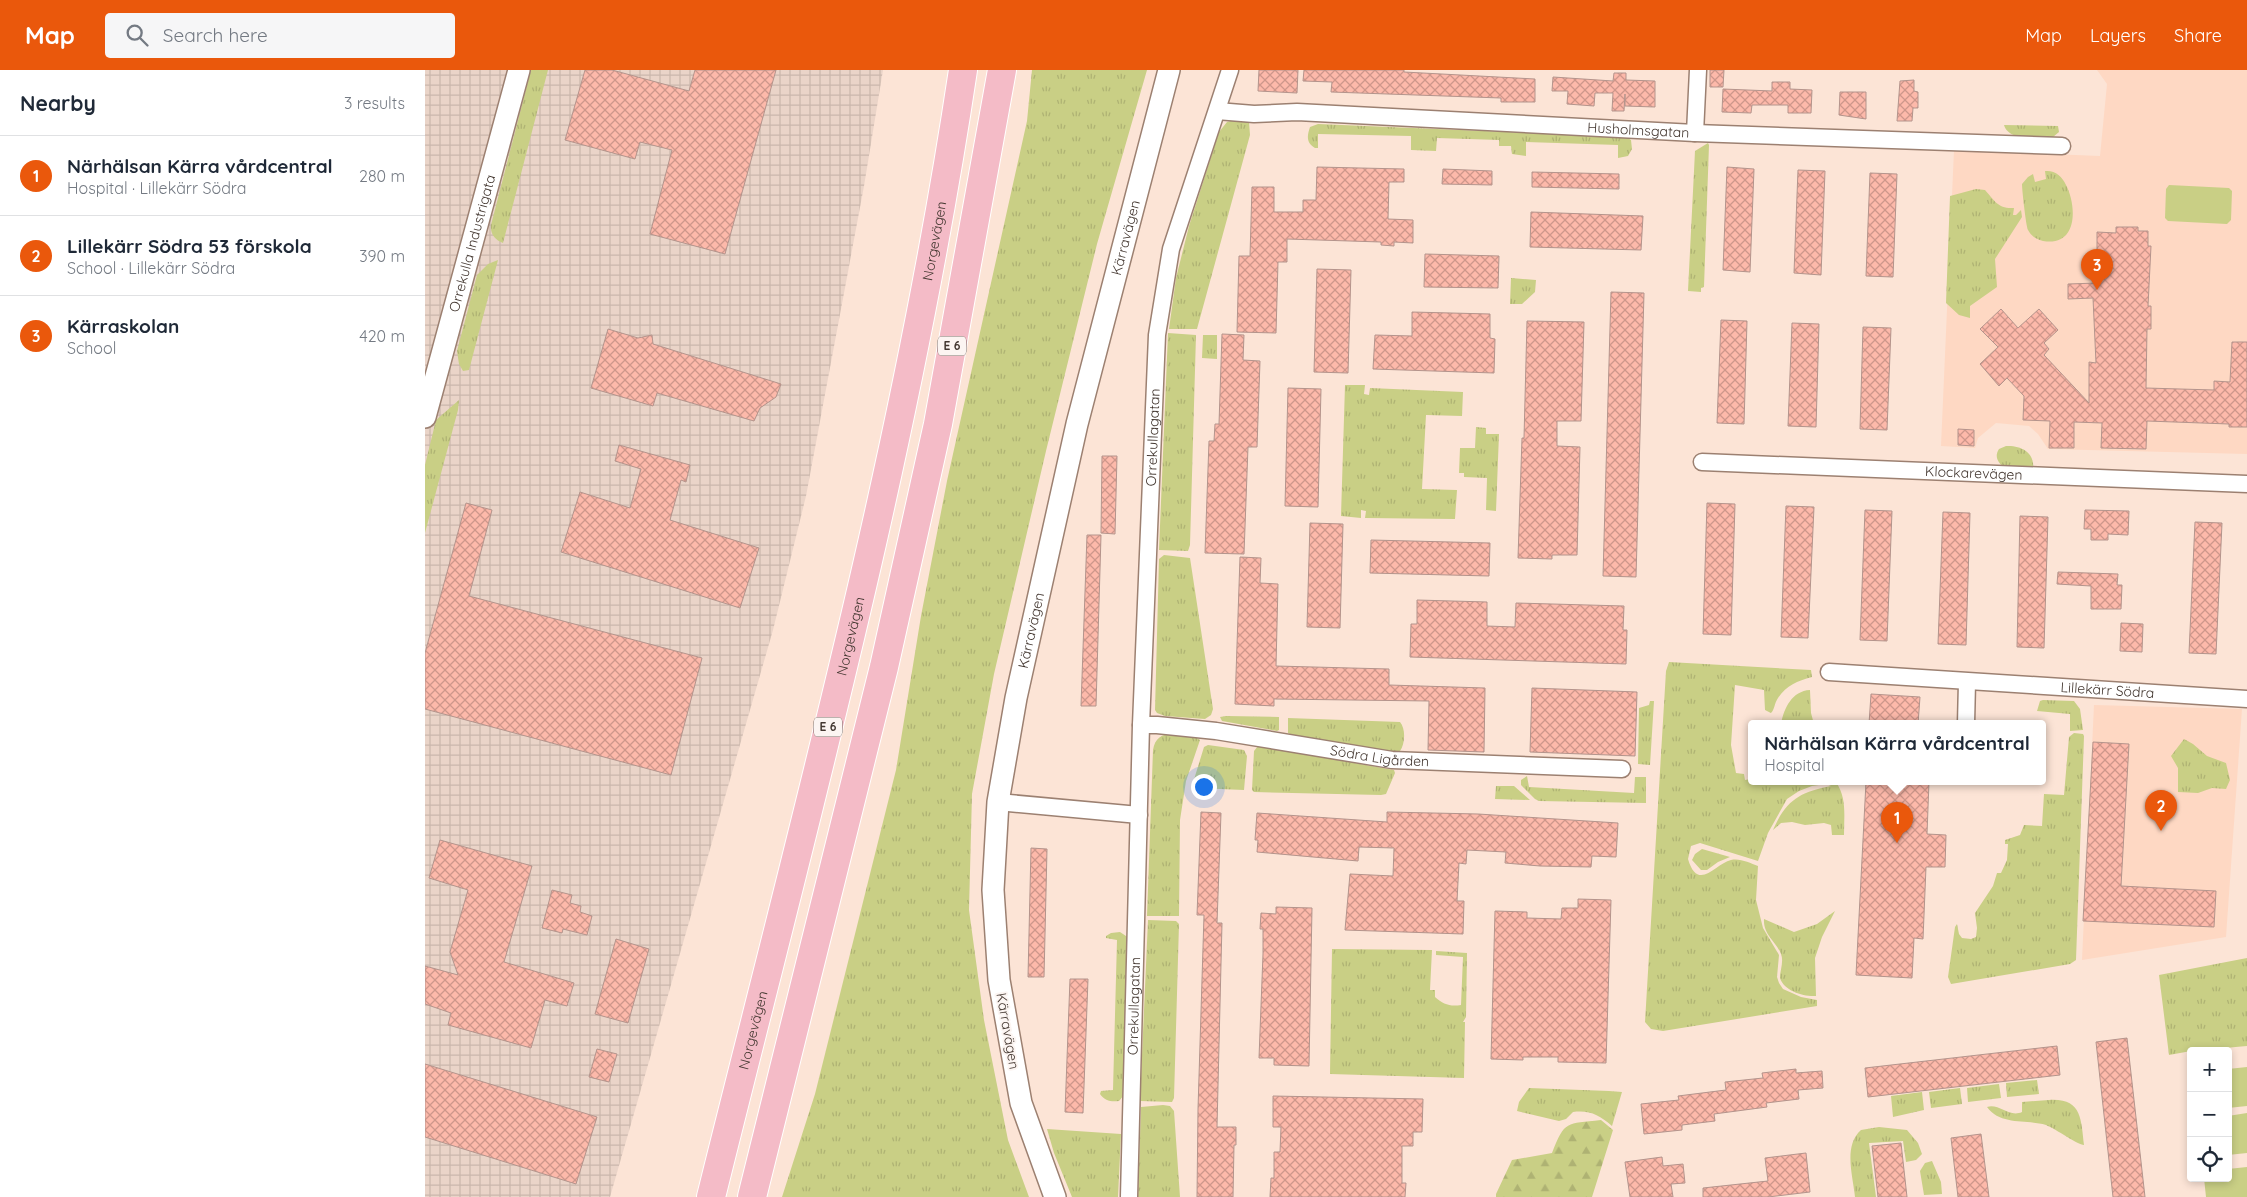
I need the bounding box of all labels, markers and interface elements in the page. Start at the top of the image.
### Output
search box [105,13,455,58]
text: Map [25,20,75,50]
icon: search [123,21,151,49]
text: Search here [163,23,268,47]
text: Map [2025,24,2062,47]
text: Layers [2090,24,2146,47]
text: Share [2174,24,2222,47]
text: Nearby [20,90,96,116]
text: 3 results [344,93,405,113]
street label: Husholmsgatan [1587,118,1690,142]
text: Närhälsan Kärra vårdcentral [67,154,333,178]
text: 1 [33,166,39,186]
text: 280 m [359,166,405,186]
street label: Orrekulla Industrigata [445,173,499,314]
text: Hospital · Lillekärr Södra [67,178,247,198]
street label: Kärravägen [1107,198,1144,277]
street label: Norgevägen [918,200,950,282]
text: Lillekärr Södra 53 förskola [67,234,312,258]
text: 2 [31,246,41,266]
text: 390 m [359,246,405,266]
pin: 3 [2081,249,2113,290]
text: School · Lillekärr Södra [67,258,235,278]
text: Kärraskolan [67,314,179,338]
text: 3 [32,326,40,346]
text: 420 m [359,326,405,346]
road number: E 6 [938,336,966,356]
text: School [67,338,116,358]
street label: Orrekullagatan [1142,388,1164,487]
street label: Klockarevägen [1925,462,2023,484]
street label: Kärravägen [1014,591,1048,670]
street label: Norgevägen [832,595,868,677]
street label: Lillekärr Södra [2060,678,2155,702]
road number: E 6 [814,718,842,736]
popup [1748,720,2046,785]
text: Närhälsan Kärra vårdcentral [1764,731,2030,755]
street label: Södra Ligården [1329,741,1429,770]
text: Hospital [1764,755,1825,775]
your location [1191,774,1217,800]
pin: 2 [2145,790,2177,831]
pin: 1 [1881,802,1913,843]
street label: Orrekullagatan [1124,957,1144,1055]
street label: Norgevägen [734,989,772,1071]
street label: Kärravägen [992,991,1024,1071]
map controls [2187,1047,2232,1182]
button: + [2187,1047,2232,1092]
button: − [2187,1092,2232,1137]
button: locate [2187,1137,2232,1182]

